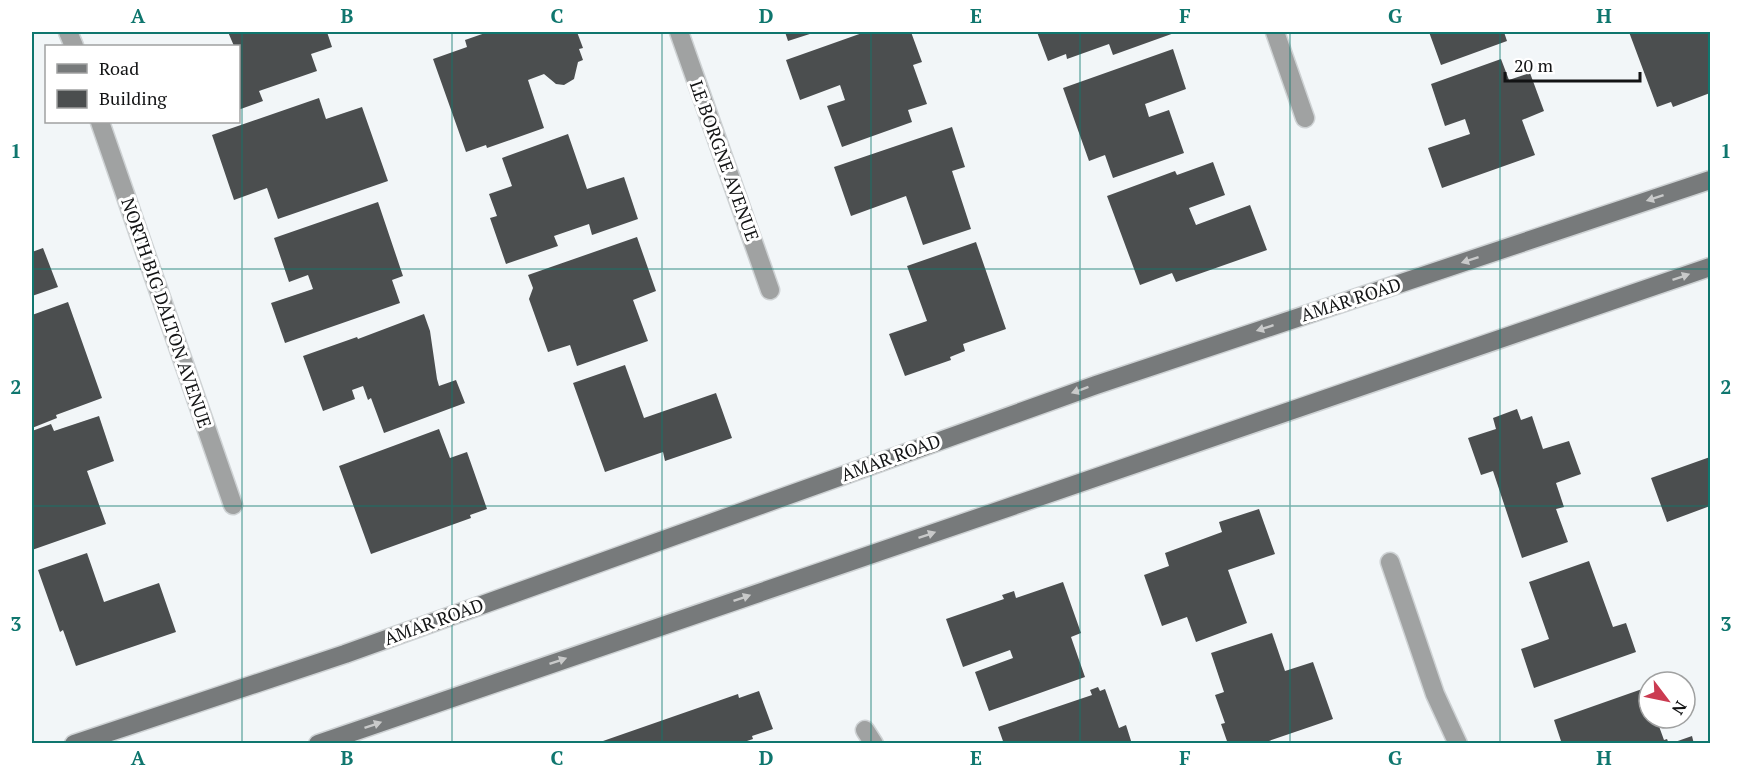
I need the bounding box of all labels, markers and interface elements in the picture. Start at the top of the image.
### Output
text: A [131,2,146,29]
text: B [341,2,354,29]
text: C [550,2,564,29]
text: D [759,2,773,29]
text: E [970,2,982,29]
text: F [1179,2,1191,29]
text: G [1388,2,1402,29]
text: H [1596,2,1612,29]
legend [45,45,240,123]
scale bar [1505,45,1640,83]
text: 20 m [1514,53,1554,77]
text: Road [99,56,139,80]
street label: LE BORGNE AVENUE [685,77,765,244]
text: Building [99,86,167,110]
text: 1 [10,137,22,164]
text: 1 [1720,137,1732,164]
street label: NORTH BIG DALTON AVENUE [116,194,218,431]
one-way arrow [1646,194,1664,203]
one-way arrow [1461,255,1479,265]
street label: AMAR ROAD [1297,272,1404,327]
one-way arrow [1672,272,1690,282]
one-way arrow [1256,324,1274,333]
text: 2 [10,373,22,400]
text: 2 [1720,373,1732,400]
one-way arrow [1071,386,1089,396]
street label: AMAR ROAD [838,428,944,486]
one-way arrow [918,530,936,540]
street label: AMAR ROAD [381,592,487,650]
one-way arrow [733,593,751,603]
text: 3 [10,610,22,637]
text: 3 [1720,610,1732,637]
one-way arrow [549,656,567,666]
north arrow [1637,670,1697,730]
text: N [1667,697,1692,719]
one-way arrow [364,719,382,729]
text: A [131,744,146,771]
text: B [341,744,354,771]
text: C [550,744,564,771]
text: D [759,744,773,771]
text: E [970,744,982,771]
text: F [1179,744,1191,771]
text: G [1388,744,1402,771]
text: H [1596,744,1612,771]

